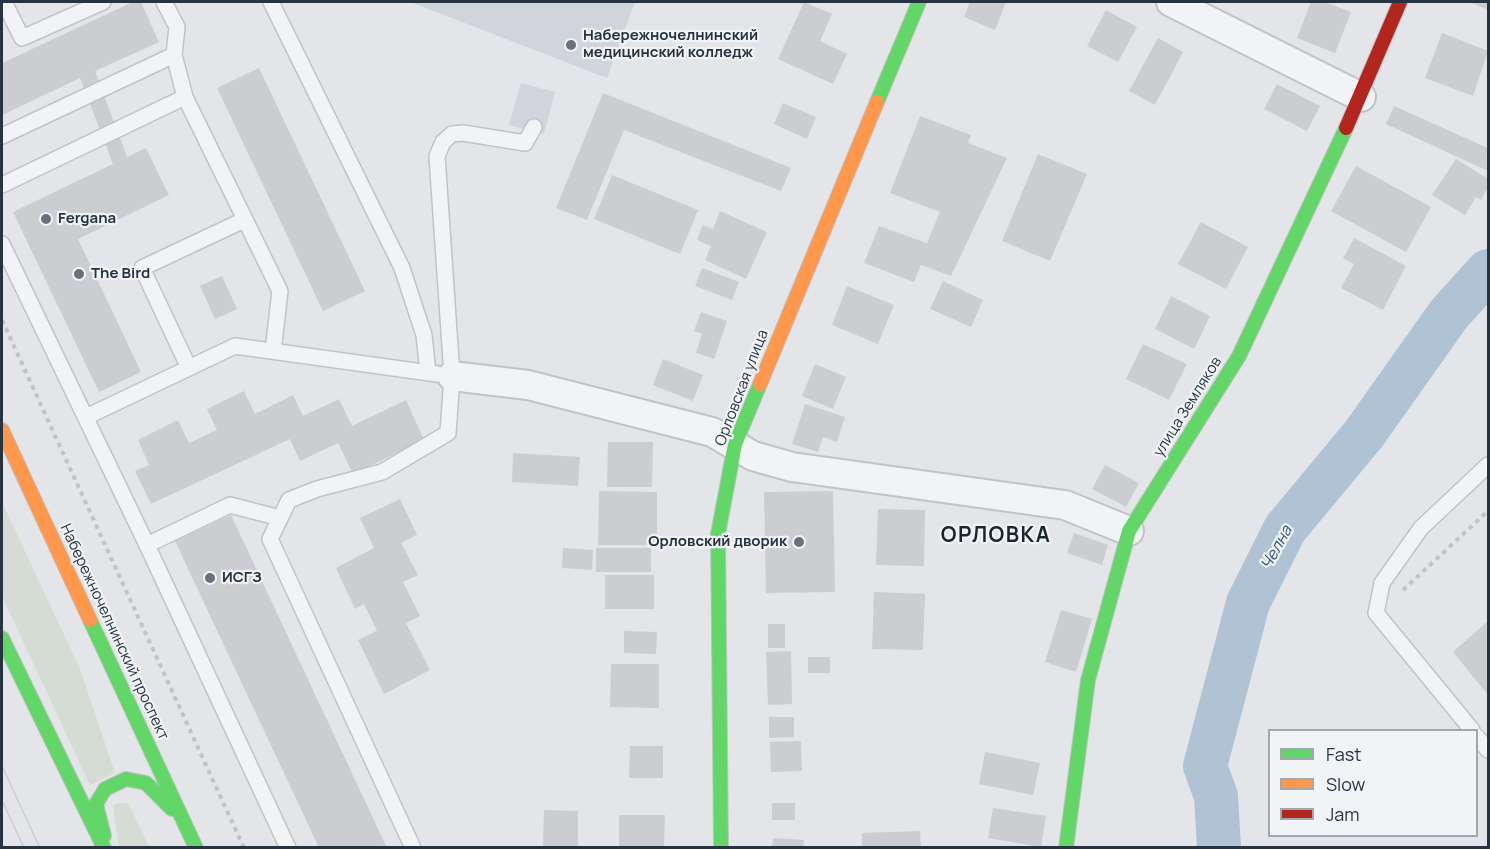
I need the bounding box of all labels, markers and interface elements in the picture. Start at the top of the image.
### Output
place label: Набережночелнинский медицинский колледж [583,27,758,62]
marker: Набережночелнинский медицинский колледж [564,38,578,52]
place label: Fergana [58,210,116,228]
marker: Fergana [39,212,53,226]
place label: The Bird [91,265,150,283]
marker: The Bird [72,267,86,281]
street label: Орловская улица [712,327,772,449]
street label: улица Земляков [1150,354,1226,460]
street label: Набережночелнинский проспект [56,521,172,743]
district label: ОРЛОВКА [941,523,1051,549]
water label: Челна [1257,523,1297,573]
place label: Орловский дворик [648,533,787,551]
marker: Орловский дворик [792,535,806,549]
place label: ИСГЗ [222,569,262,587]
marker: ИСГЗ [203,571,217,585]
legend [1268,729,1478,837]
text: Fast [1326,742,1361,766]
text: Slow [1326,772,1365,796]
text: Jam [1326,802,1360,826]

